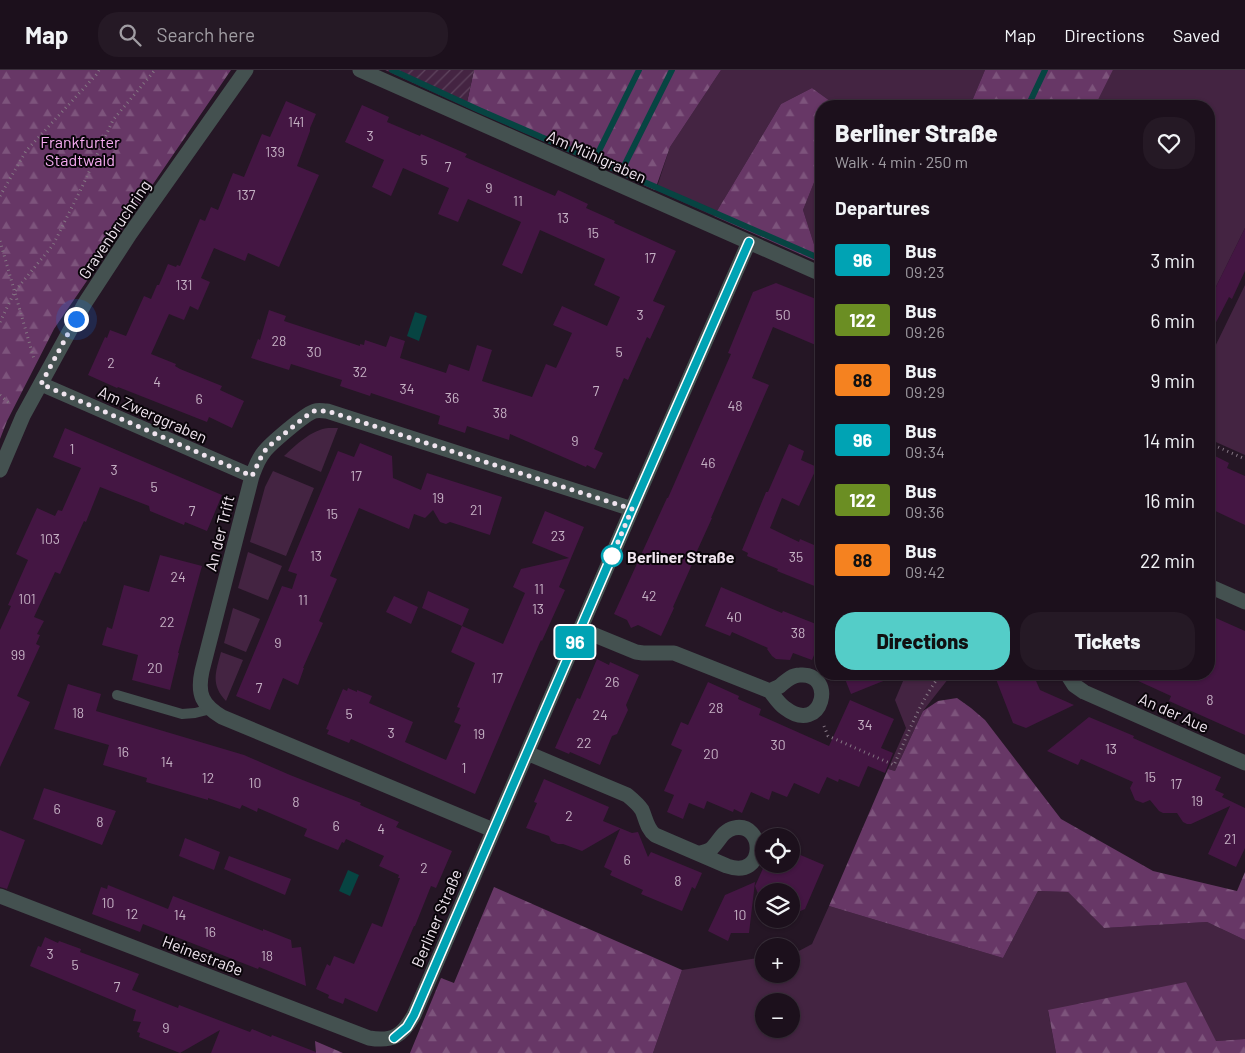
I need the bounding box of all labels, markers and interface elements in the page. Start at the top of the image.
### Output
search box [98,12,448,57]
text: Map [25,20,68,49]
icon: search [116,21,144,49]
text: Search here [156,23,255,46]
text: Map [1004,24,1036,46]
text: Directions [1064,24,1145,46]
text: Saved [1173,24,1220,46]
house number: 141 [288,113,304,130]
button: heart [1143,117,1195,169]
text: Berliner Straße [835,118,998,147]
street label: Am Mühlgraben [544,126,650,186]
house number: 3 [366,127,374,144]
park label: Frankfurter Stadtwald [40,132,120,169]
house number: 139 [265,143,285,160]
house number: 5 [420,151,428,168]
text: Walk · 4 min · 250 m [835,152,968,171]
house number: 7 [445,158,452,175]
street label: Gravenbruchring [74,176,154,282]
house number: 9 [485,179,493,196]
house number: 137 [237,186,256,203]
house number: 11 [513,192,523,209]
text: Departures [835,196,930,219]
house number: 13 [557,209,569,226]
house number: 15 [587,224,599,241]
text: Bus [905,239,937,262]
house number: 17 [644,249,656,266]
text: 96 [853,249,872,271]
text: 3 min [1151,249,1195,272]
text: 09:23 [905,262,945,281]
house number: 131 [176,276,192,293]
text: Bus [905,299,937,322]
house number: 3 [636,306,644,323]
house number: 50 [775,306,791,323]
your location [64,307,89,332]
text: 122 [849,309,876,331]
text: 6 min [1151,309,1195,332]
text: 09:26 [905,322,945,341]
house number: 28 [272,332,286,349]
house number: 30 [306,343,322,360]
house number: 5 [615,343,623,360]
house number: 2 [107,354,115,371]
text: Bus [905,359,937,382]
house number: 32 [353,363,367,380]
text: 88 [853,369,872,391]
text: 9 min [1151,369,1195,392]
house number: 4 [153,373,161,390]
house number: 34 [400,380,414,397]
street label: Am Zwerggraben [96,381,210,447]
house number: 7 [593,382,600,399]
text: 09:29 [905,382,945,401]
house number: 36 [445,389,459,406]
house number: 6 [195,390,203,407]
house number: 48 [727,397,743,414]
house number: 38 [493,404,507,421]
text: Bus [905,419,937,442]
text: 96 [853,429,872,451]
text: 14 min [1143,429,1195,452]
house number: 9 [571,432,579,449]
house number: 1 [70,440,74,457]
text: 09:34 [905,442,945,461]
house number: 46 [701,454,715,471]
house number: 3 [110,461,118,478]
house number: 17 [350,467,362,484]
house number: 5 [150,478,158,495]
text: Bus [905,479,937,502]
house number: 19 [432,489,444,506]
text: 122 [849,489,876,511]
text: 16 min [1144,489,1195,512]
street label: An der Trift [200,493,238,573]
house number: 21 [470,501,482,518]
house number: 7 [189,502,196,519]
text: 09:36 [905,502,944,521]
house number: 15 [326,505,338,522]
house number: 23 [551,527,565,544]
house number: 103 [40,530,60,547]
text: Bus [905,539,937,562]
marker: Berliner Straße [601,545,623,567]
house number: 13 [310,547,322,564]
place label: Berliner Straße [627,547,735,566]
house number: 35 [789,548,803,565]
text: 88 [853,549,872,571]
text: 22 min [1140,549,1195,572]
text: 09:42 [905,562,945,581]
house number: 24 [170,568,186,585]
house number: 11 [534,580,544,597]
house number: 42 [641,587,657,604]
house number: 101 [18,590,36,607]
house number: 11 [298,591,308,608]
house number: 13 [532,600,544,617]
house number: 40 [726,608,742,625]
button: Directions [835,612,1010,670]
button: Tickets [1020,612,1195,670]
house number: 22 [159,613,175,630]
house number: 38 [791,624,805,641]
line badge: 96 [552,626,598,658]
text: 96 [565,631,585,653]
house number: 9 [274,634,282,651]
house number: 99 [11,646,25,663]
house number: 20 [147,659,163,676]
house number: 17 [491,669,503,686]
house number: 26 [605,673,619,690]
house number: 7 [256,679,263,696]
street label: An der Aue [1136,688,1212,736]
house number: 8 [1206,691,1214,708]
house number: 28 [709,699,723,716]
house number: 18 [72,704,84,721]
house number: 5 [345,705,353,722]
house number: 24 [592,706,608,723]
house number: 34 [858,716,872,733]
house number: 3 [387,724,395,741]
house number: 19 [473,725,485,742]
house number: 22 [576,734,592,751]
house number: 30 [770,736,786,753]
house number: 13 [1105,740,1117,757]
house number: 16 [117,743,129,760]
house number: 20 [703,745,719,762]
house number: 14 [161,753,173,770]
house number: 1 [462,759,466,776]
house number: 15 [1144,768,1156,785]
house number: 12 [202,769,214,786]
house number: 10 [249,774,261,791]
house number: 17 [1170,775,1182,792]
house number: 19 [1191,792,1203,809]
house number: 8 [292,793,300,810]
house number: 6 [53,800,61,817]
house number: 2 [565,807,573,824]
house number: 8 [96,813,104,830]
house number: 6 [332,817,340,834]
house number: 4 [377,820,385,837]
map controls [755,828,800,1038]
button: locate [755,828,800,873]
house number: 21 [1224,830,1236,847]
house number: 6 [623,851,631,868]
house number: 2 [420,859,428,876]
street label: Berliner Straße [407,866,465,970]
house number: 8 [674,872,682,889]
button: layers [755,883,800,928]
house number: 10 [102,894,114,911]
house number: 12 [126,905,138,922]
house number: 14 [174,906,186,923]
house number: 10 [734,906,746,923]
house number: 16 [204,923,216,940]
street label: Heinestraße [160,931,246,979]
button: + [755,938,800,983]
house number: 3 [46,945,54,962]
house number: 18 [261,947,273,964]
house number: 5 [71,956,79,973]
house number: 7 [114,978,121,995]
button: − [755,993,800,1038]
house number: 9 [162,1019,170,1036]

